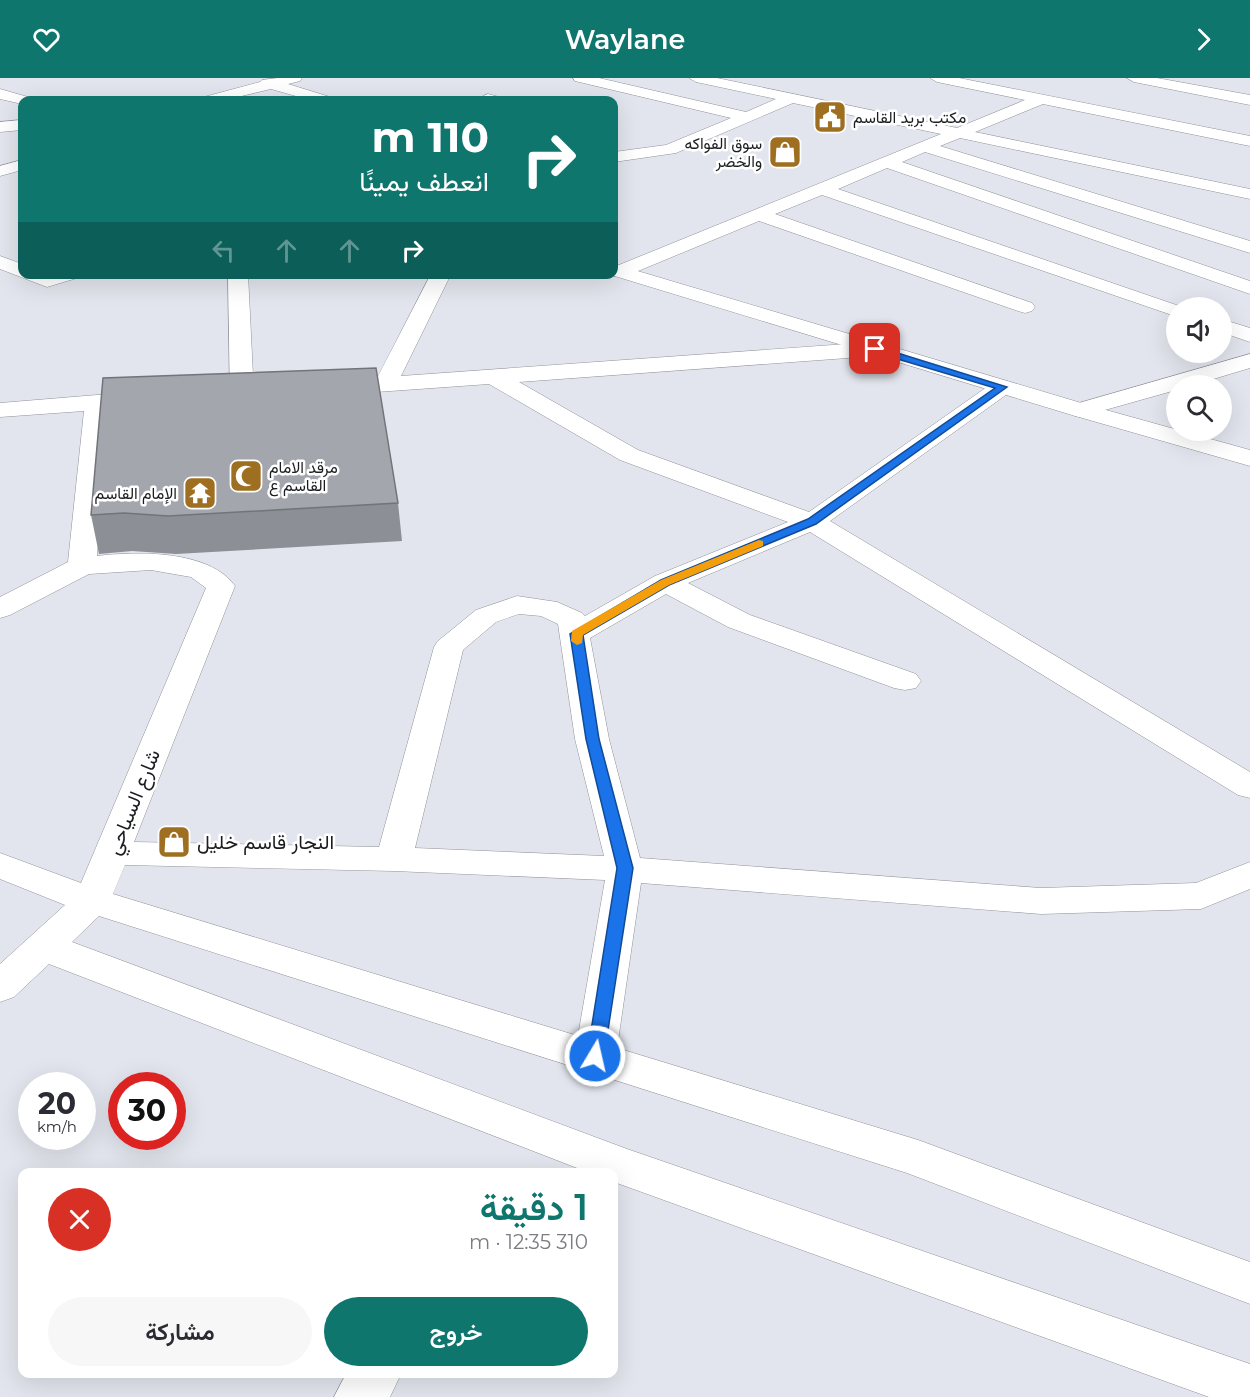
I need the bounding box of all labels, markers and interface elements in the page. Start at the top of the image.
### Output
icon: heart [30,23,63,56]
text: Waylane [565,23,685,56]
icon: forward [1187,23,1220,56]
public building icon: مكتب بريد القاسم [812,99,848,135]
place label: مكتب بريد القاسم [853,108,966,128]
text: 110 m [372,111,489,163]
icon: right [510,120,588,198]
place label: سوق الفواكه والخضر [684,134,762,172]
shop icon: سوق الفواكه والخضر [767,134,803,170]
text: انعطف يمينًا [359,165,489,198]
icon: left [207,234,240,267]
icon: ahead [270,234,303,267]
icon: ahead [333,234,366,267]
icon: right [396,234,429,267]
map controls [1166,297,1232,441]
button: sound [1166,297,1232,363]
pin [849,323,900,374]
icon: arrive [858,332,891,365]
button: search [1166,375,1232,441]
mosque icon: مرقد الامام القاسم ع [228,458,264,494]
place label: مرقد الامام القاسم ع [269,458,338,497]
temple icon: الإمام القاسم [182,475,218,511]
place label: الإمام القاسم [95,484,177,504]
street label: شارع السياحي [101,746,170,860]
shop icon: النجار قاسم خليل [156,824,192,860]
place label: النجار قاسم خليل [197,830,334,855]
position arrow [563,1024,627,1088]
speed limit sign: 30 [108,1072,186,1150]
text: 20 [38,1085,76,1122]
text: km/h [37,1117,77,1136]
text: 1 دقيقة [480,1185,588,1229]
button: close [48,1188,111,1251]
text: 310 m · 12:35 [469,1230,588,1254]
button: مشاركة [48,1297,312,1366]
button: خروج [324,1297,588,1366]

